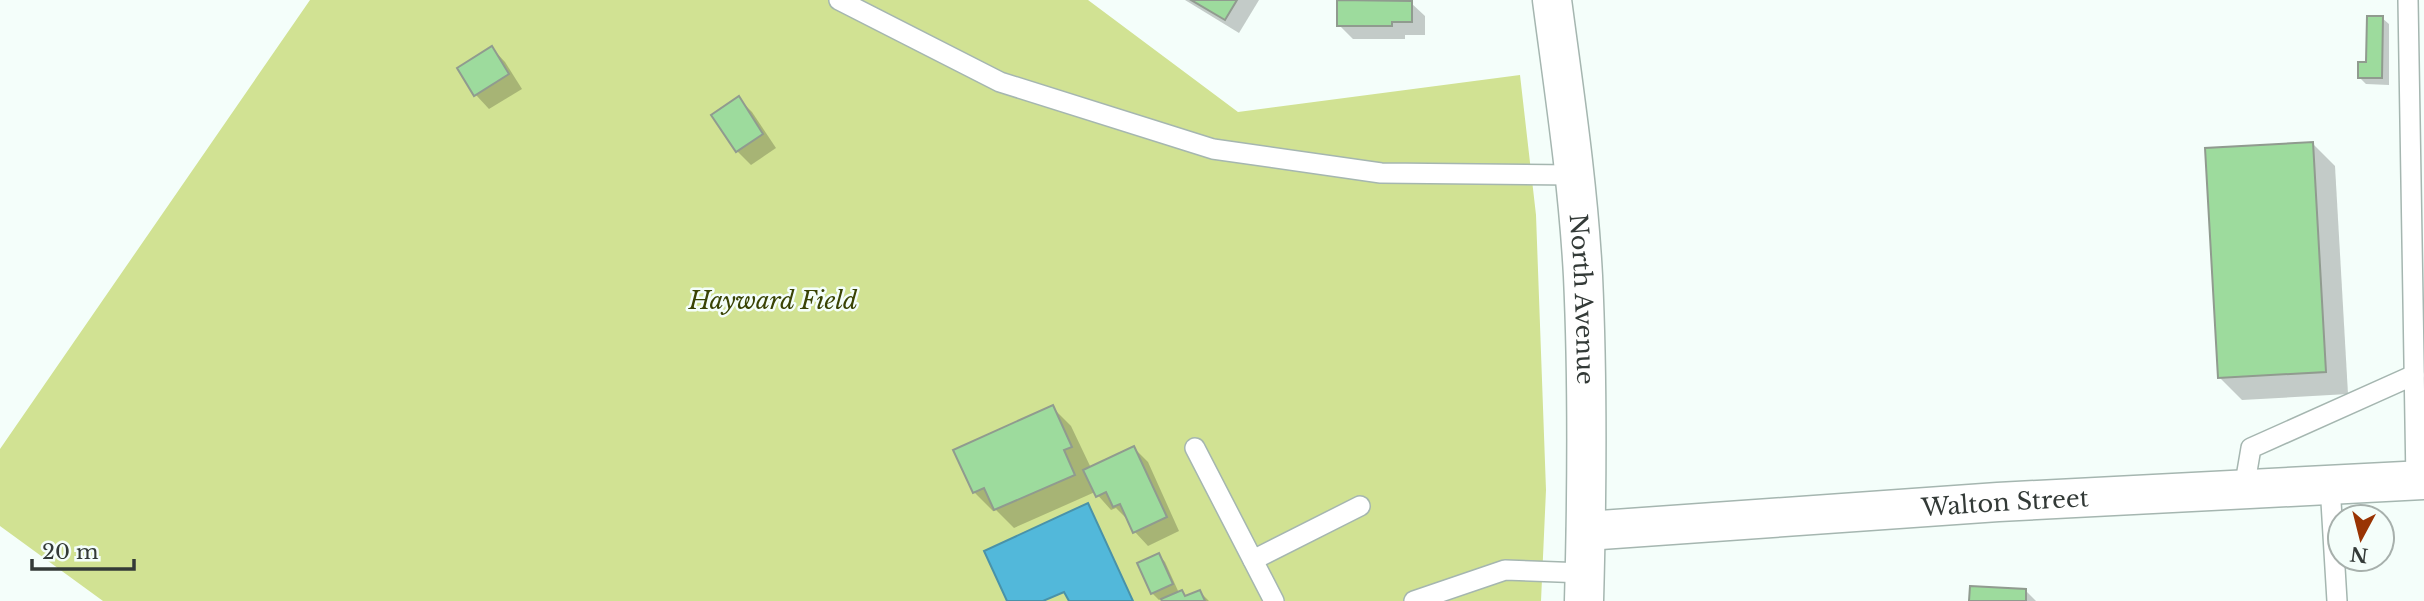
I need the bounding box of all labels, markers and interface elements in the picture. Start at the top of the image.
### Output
street label: North Avenue [1564,213,1601,385]
park label: Hayward Field [688,286,858,315]
street label: Walton Street [1919,483,2089,522]
north arrow [2326,503,2396,573]
scale bar [32,528,133,572]
text: 20 m [42,539,99,565]
text: N [2349,542,2369,567]

